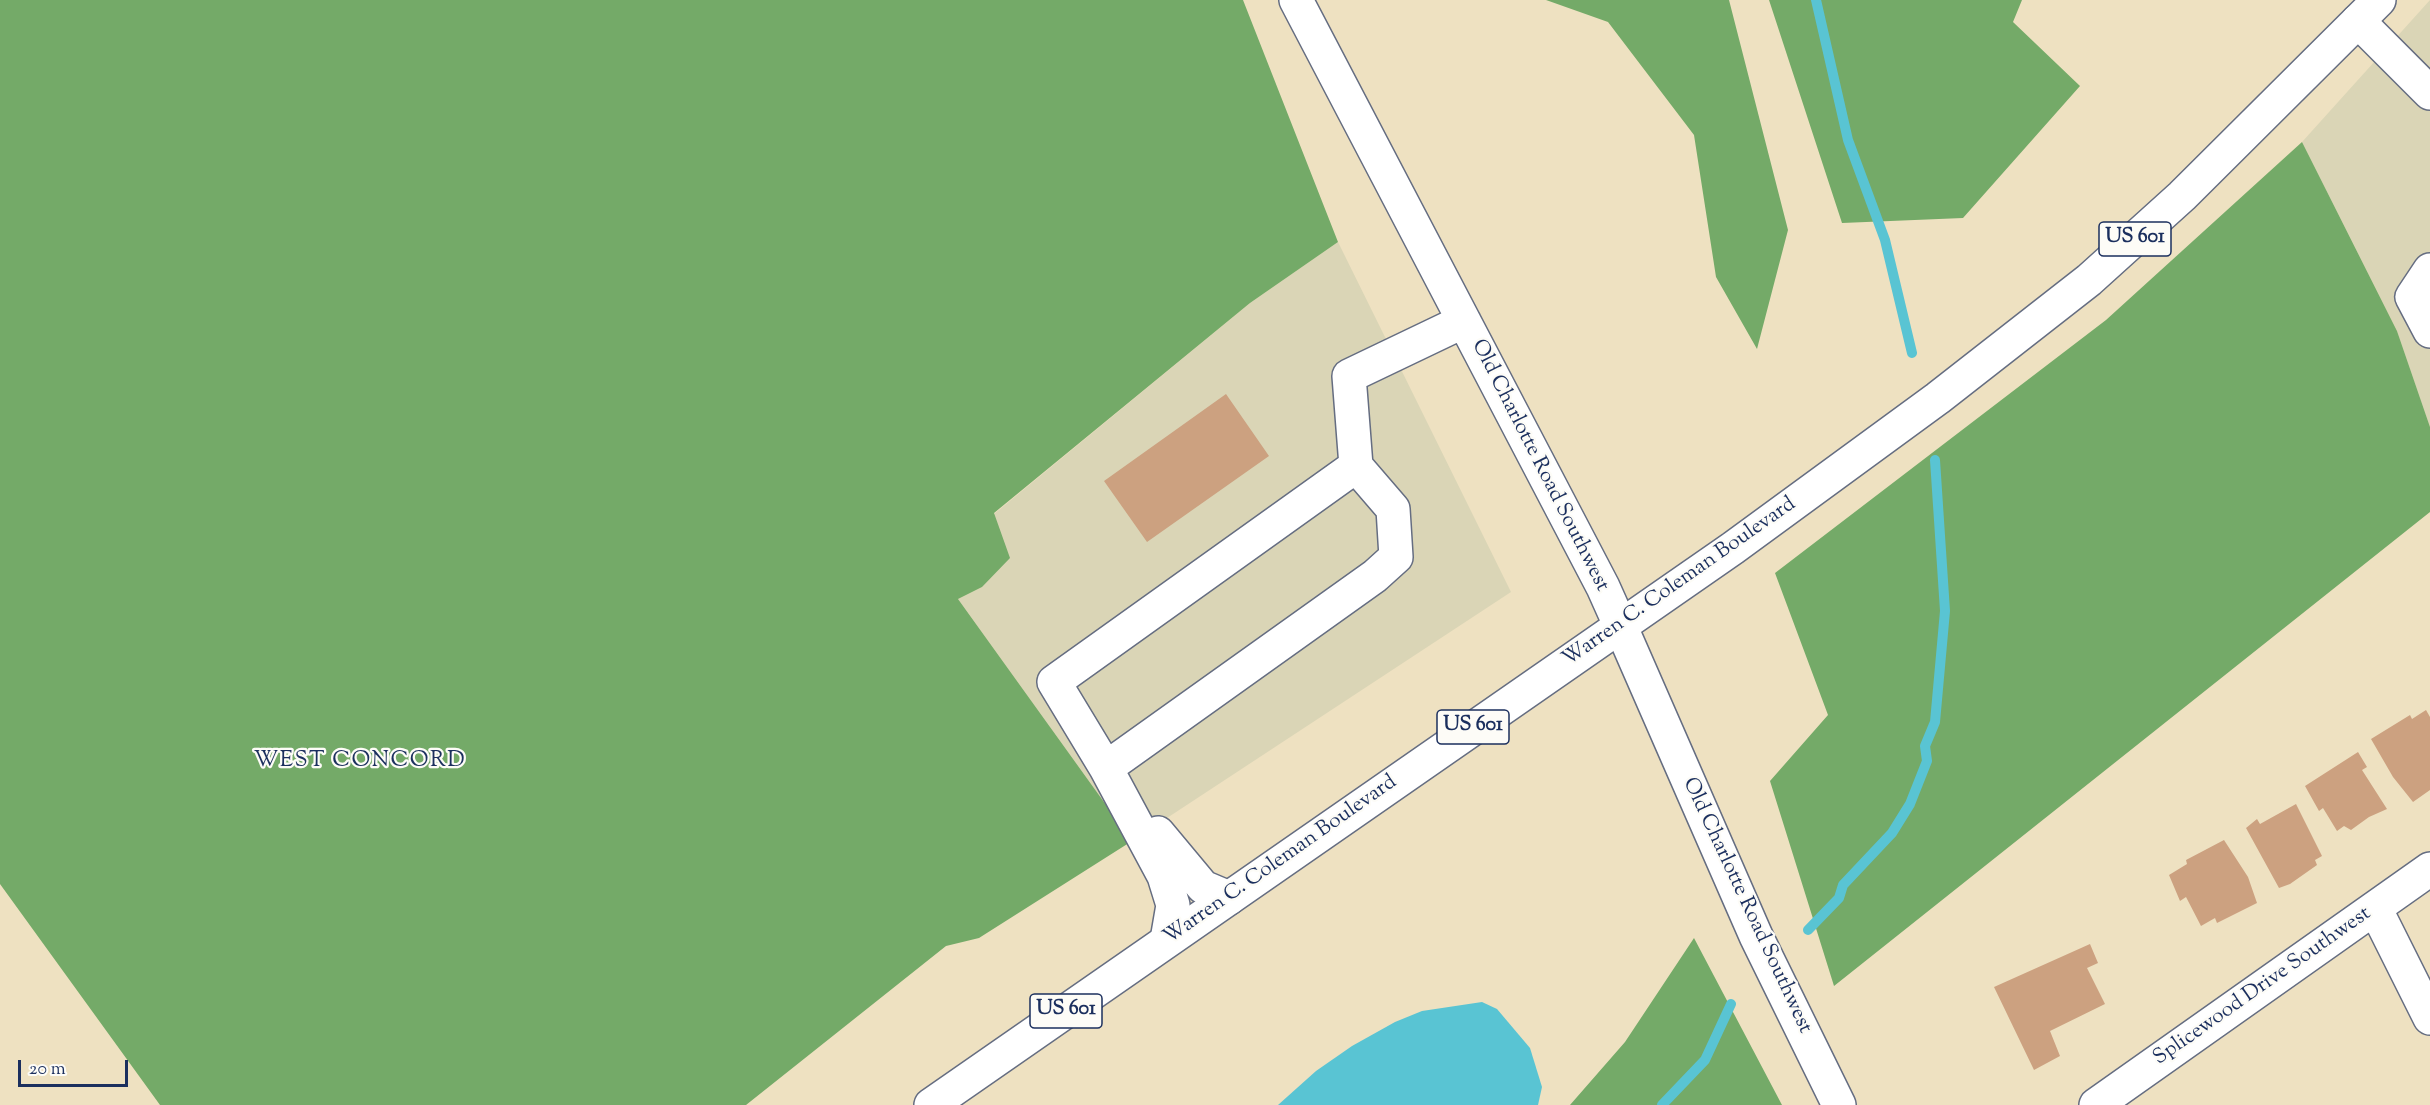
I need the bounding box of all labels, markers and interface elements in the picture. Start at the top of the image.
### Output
road number: US 601 [2099,222,2171,256]
street label: Old Charlotte Road Southwest [1464,336,1614,596]
street label: Warren C. Coleman Boulevard [1559,493,1801,673]
road number: US 601 [1437,710,1509,744]
district label: WEST CONCORD [254,749,466,775]
street label: Warren C. Coleman Boulevard [1160,771,1402,951]
street label: Old Charlotte Road Southwest [1676,774,1816,1038]
street label: Splicewood Drive Southwest [2149,902,2377,1072]
road number: US 601 [1030,994,1102,1028]
scale bar [21,1048,130,1086]
text: 20 m [29,1057,66,1083]

